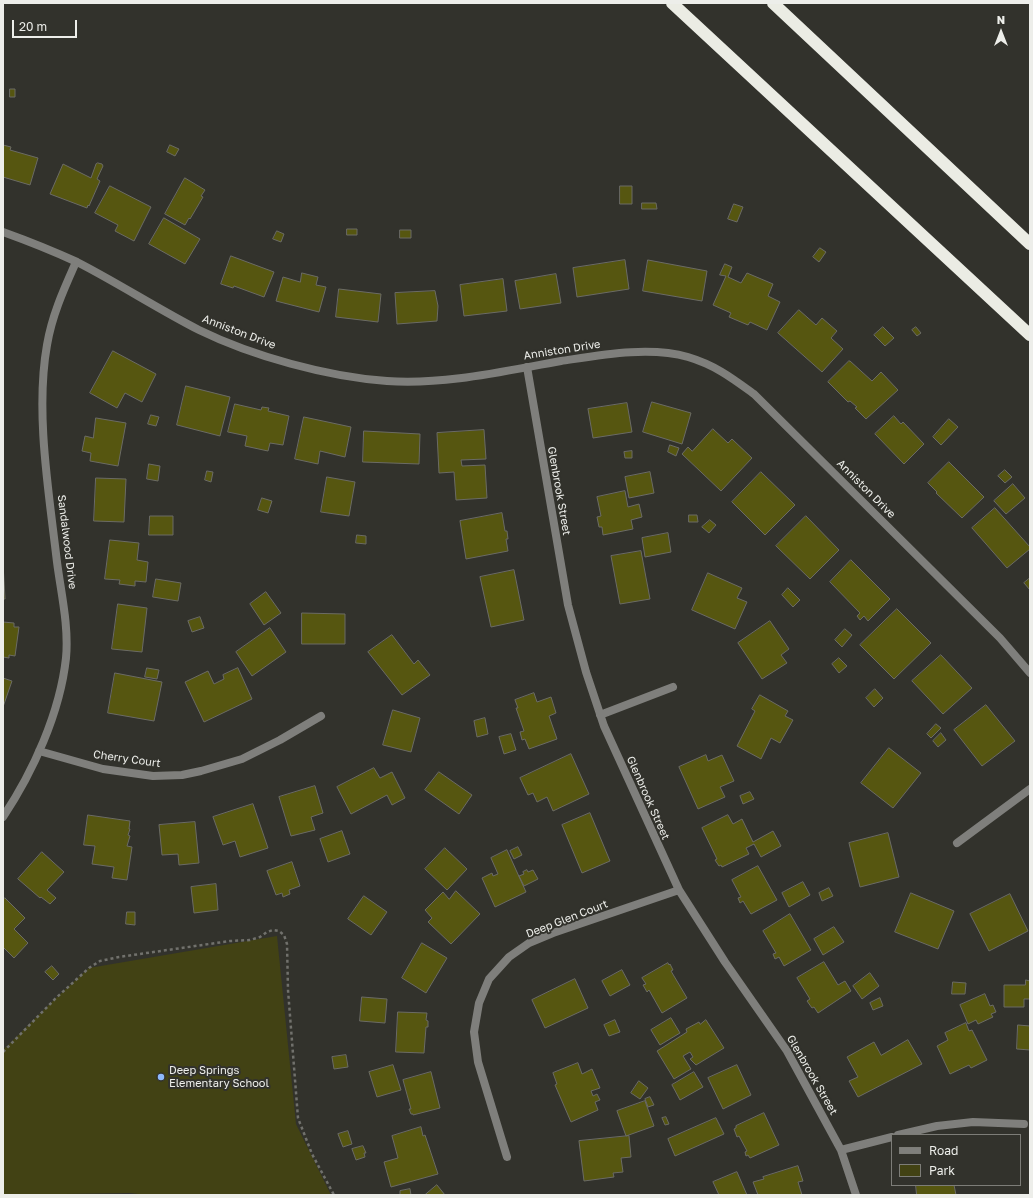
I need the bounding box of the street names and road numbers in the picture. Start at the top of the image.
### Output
street label: Anniston Drive [200,312,278,352]
street label: Anniston Drive [523,337,601,363]
street label: Glenbrook Street [545,446,573,536]
street label: Anniston Drive [834,457,898,521]
street label: Sandalwood Drive [55,494,79,590]
street label: Cherry Court [92,748,162,770]
street label: Glenbrook Street [624,754,672,842]
street label: Deep Glen Court [524,897,610,941]
street label: Glenbrook Street [784,1033,840,1117]

